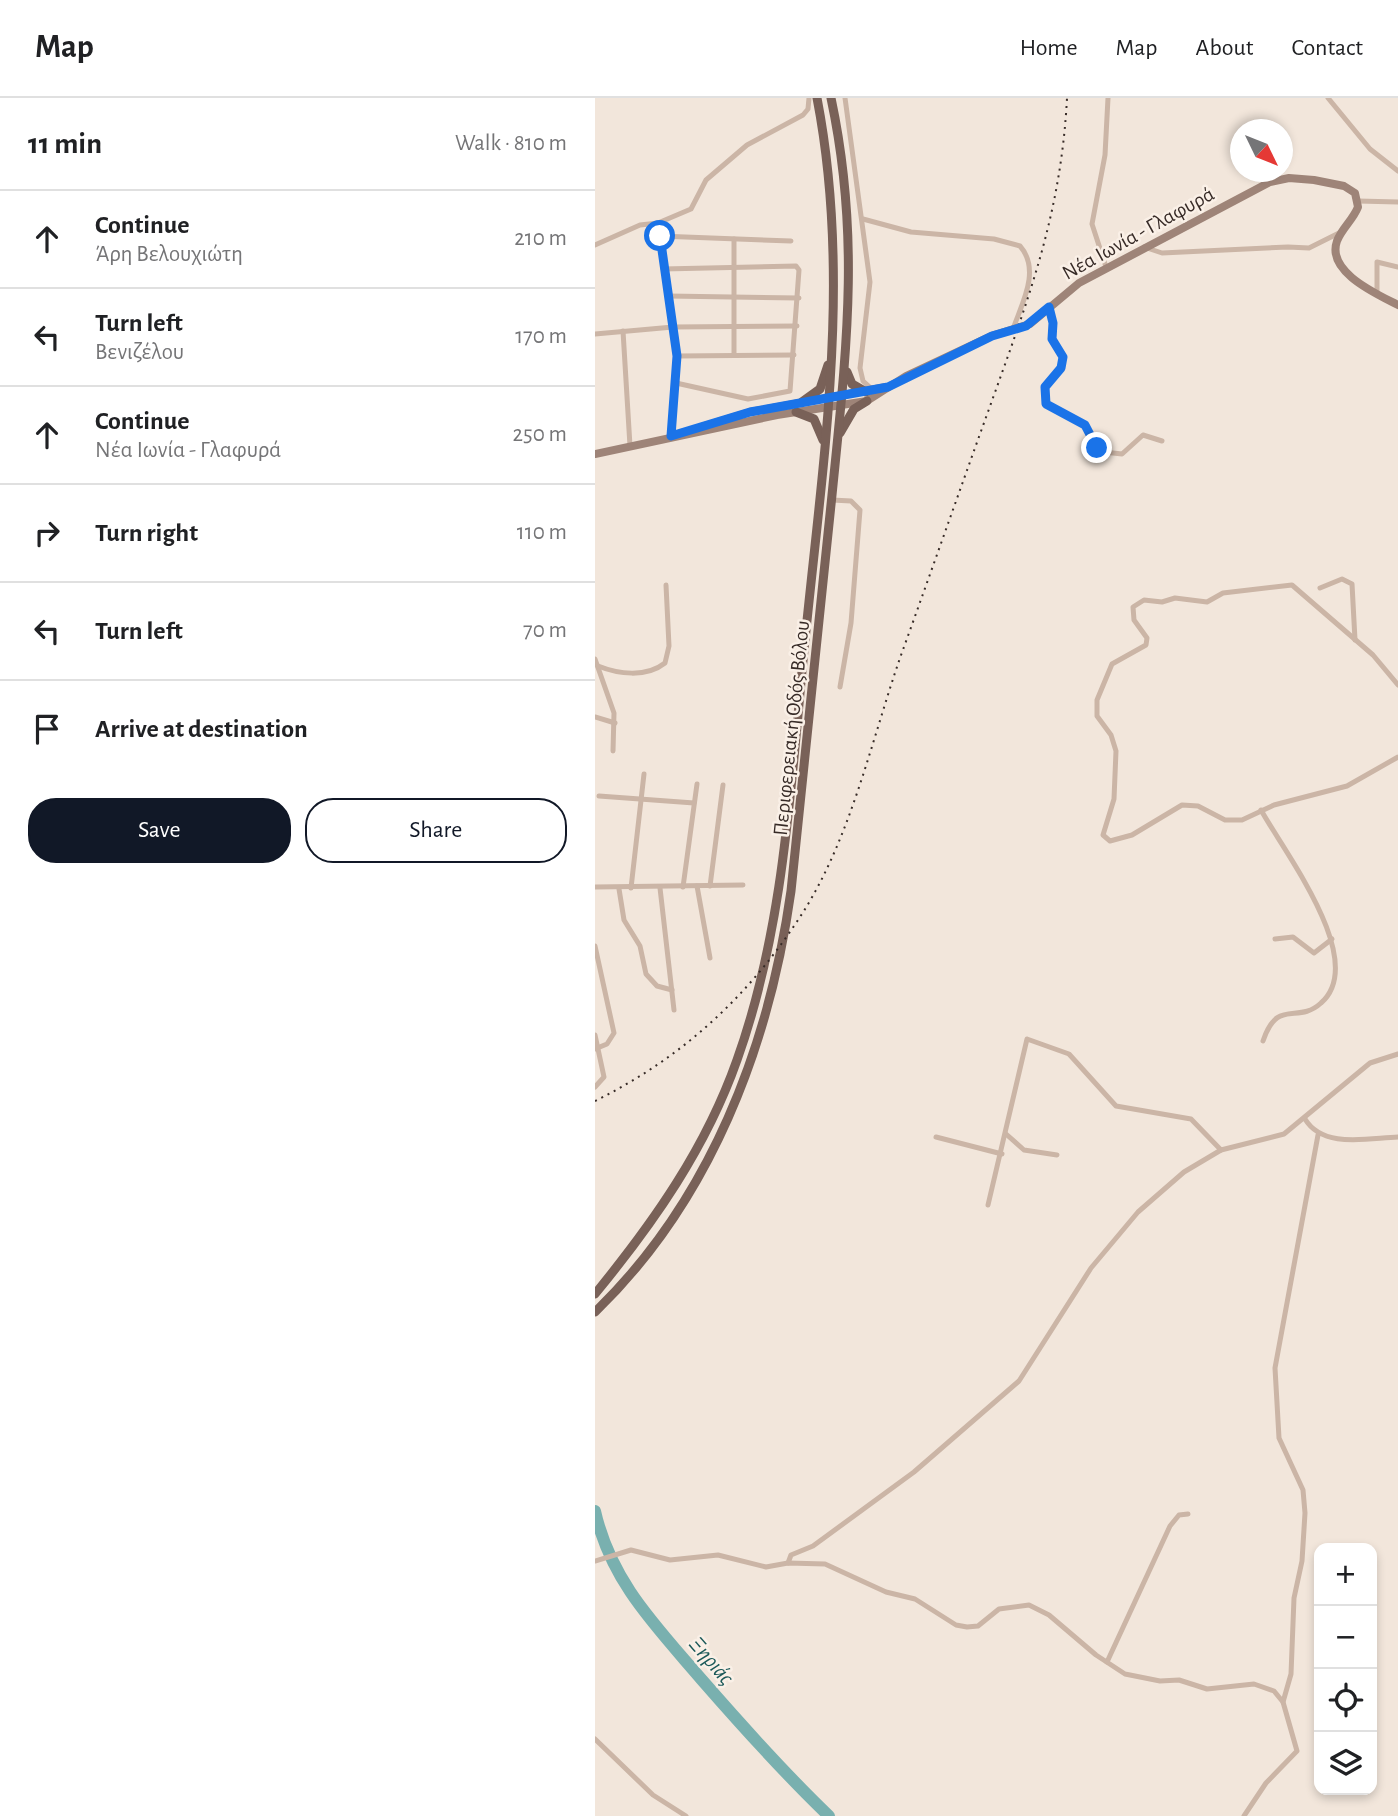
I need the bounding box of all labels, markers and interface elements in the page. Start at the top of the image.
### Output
text: Map [35,31,94,64]
text: Home [1020,36,1078,60]
text: Map [1116,36,1158,60]
text: About [1196,36,1253,60]
text: Contact [1291,36,1363,60]
north arrow [1230,119,1293,182]
text: 11 min [28,129,102,159]
text: Walk · 810 m [455,132,567,155]
street label: Νέα Ιωνία - Γλαφυρά [1059,183,1218,284]
text: Continue [95,212,190,238]
icon: ahead [28,220,66,258]
route start [644,220,675,251]
text: 210 m [514,227,567,250]
text: Άρη Βελουχιώτη [95,243,243,266]
text: Turn left [95,310,183,336]
icon: left [28,318,66,356]
text: 170 m [515,325,567,348]
text: Βενιζέλου [95,341,184,364]
text: Continue [95,408,190,434]
icon: ahead [28,416,66,454]
text: 250 m [513,423,567,446]
route end [1081,432,1112,463]
text: Νέα Ιωνία - Γλαφυρά [95,439,281,462]
icon: right [28,514,66,552]
text: Turn right [95,520,198,546]
text: 110 m [517,521,567,544]
icon: left [28,612,66,650]
text: Turn left [95,618,183,644]
text: 70 m [523,619,567,642]
street label: Περιφερειακή Οδός Βόλου [770,619,813,837]
icon: arrive [28,710,66,748]
text: Arrive at destination [95,716,308,742]
button: Save [28,798,291,863]
button: Share [305,798,567,863]
map controls [1314,1543,1377,1795]
button: + [1314,1543,1377,1606]
button: − [1314,1606,1377,1669]
water label: Ξηριάς [684,1632,738,1690]
button: locate [1314,1669,1377,1732]
button: layers [1314,1732,1377,1795]

